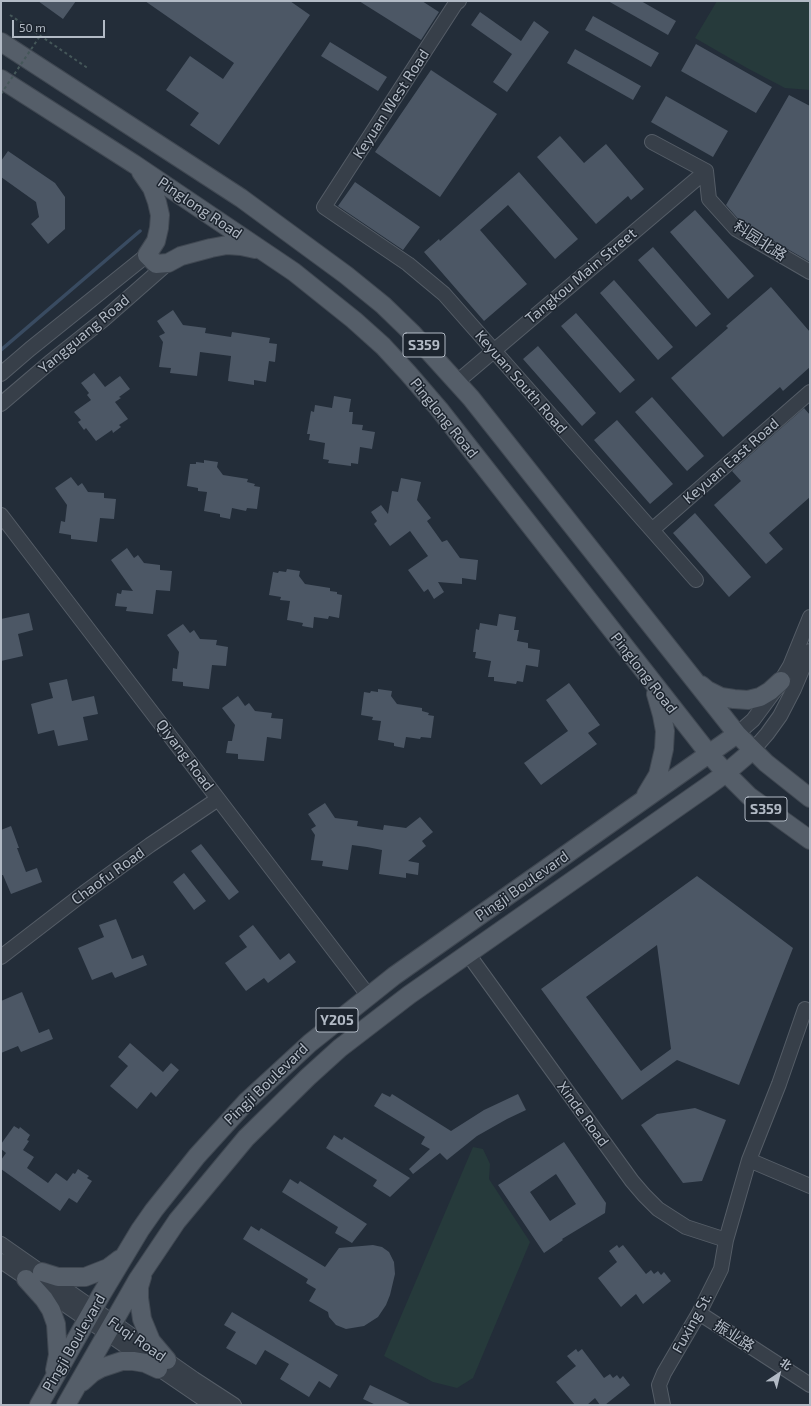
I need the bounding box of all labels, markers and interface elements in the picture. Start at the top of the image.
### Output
scale bar [14,12,107,38]
text: 50 m [19,20,46,34]
street label: Keyuan West Road [349,46,433,162]
street label: Pinglong Road [155,173,245,243]
street label: 科园北路 [730,217,790,265]
street label: Tangkou Main Street [522,224,640,328]
street label: Yangguang Road [35,291,133,377]
street label: Keyuan South Road [471,327,571,437]
road number: S359 [403,333,445,357]
street label: Pinglong Road [406,374,482,462]
street label: Keyuan East Road [679,414,783,508]
street label: Pinglong Road [607,629,681,717]
street label: Qiyang Road [152,716,218,794]
road number: S359 [745,797,787,821]
street label: Chaofu Road [68,843,148,909]
street label: Pingji Boulevard [472,847,572,925]
road number: Y205 [316,1008,358,1032]
street label: Pingji Boulevard [220,1039,312,1129]
street label: Xinde Road [553,1078,613,1150]
street label: Fuxing St. [668,1290,716,1356]
street label: Pingji Boulevard [39,1291,109,1395]
street label: Fuqi Road [105,1313,169,1365]
street label: 振业路 [710,1316,758,1356]
north arrow [759,1354,799,1394]
text: 北 [778,1355,794,1372]

